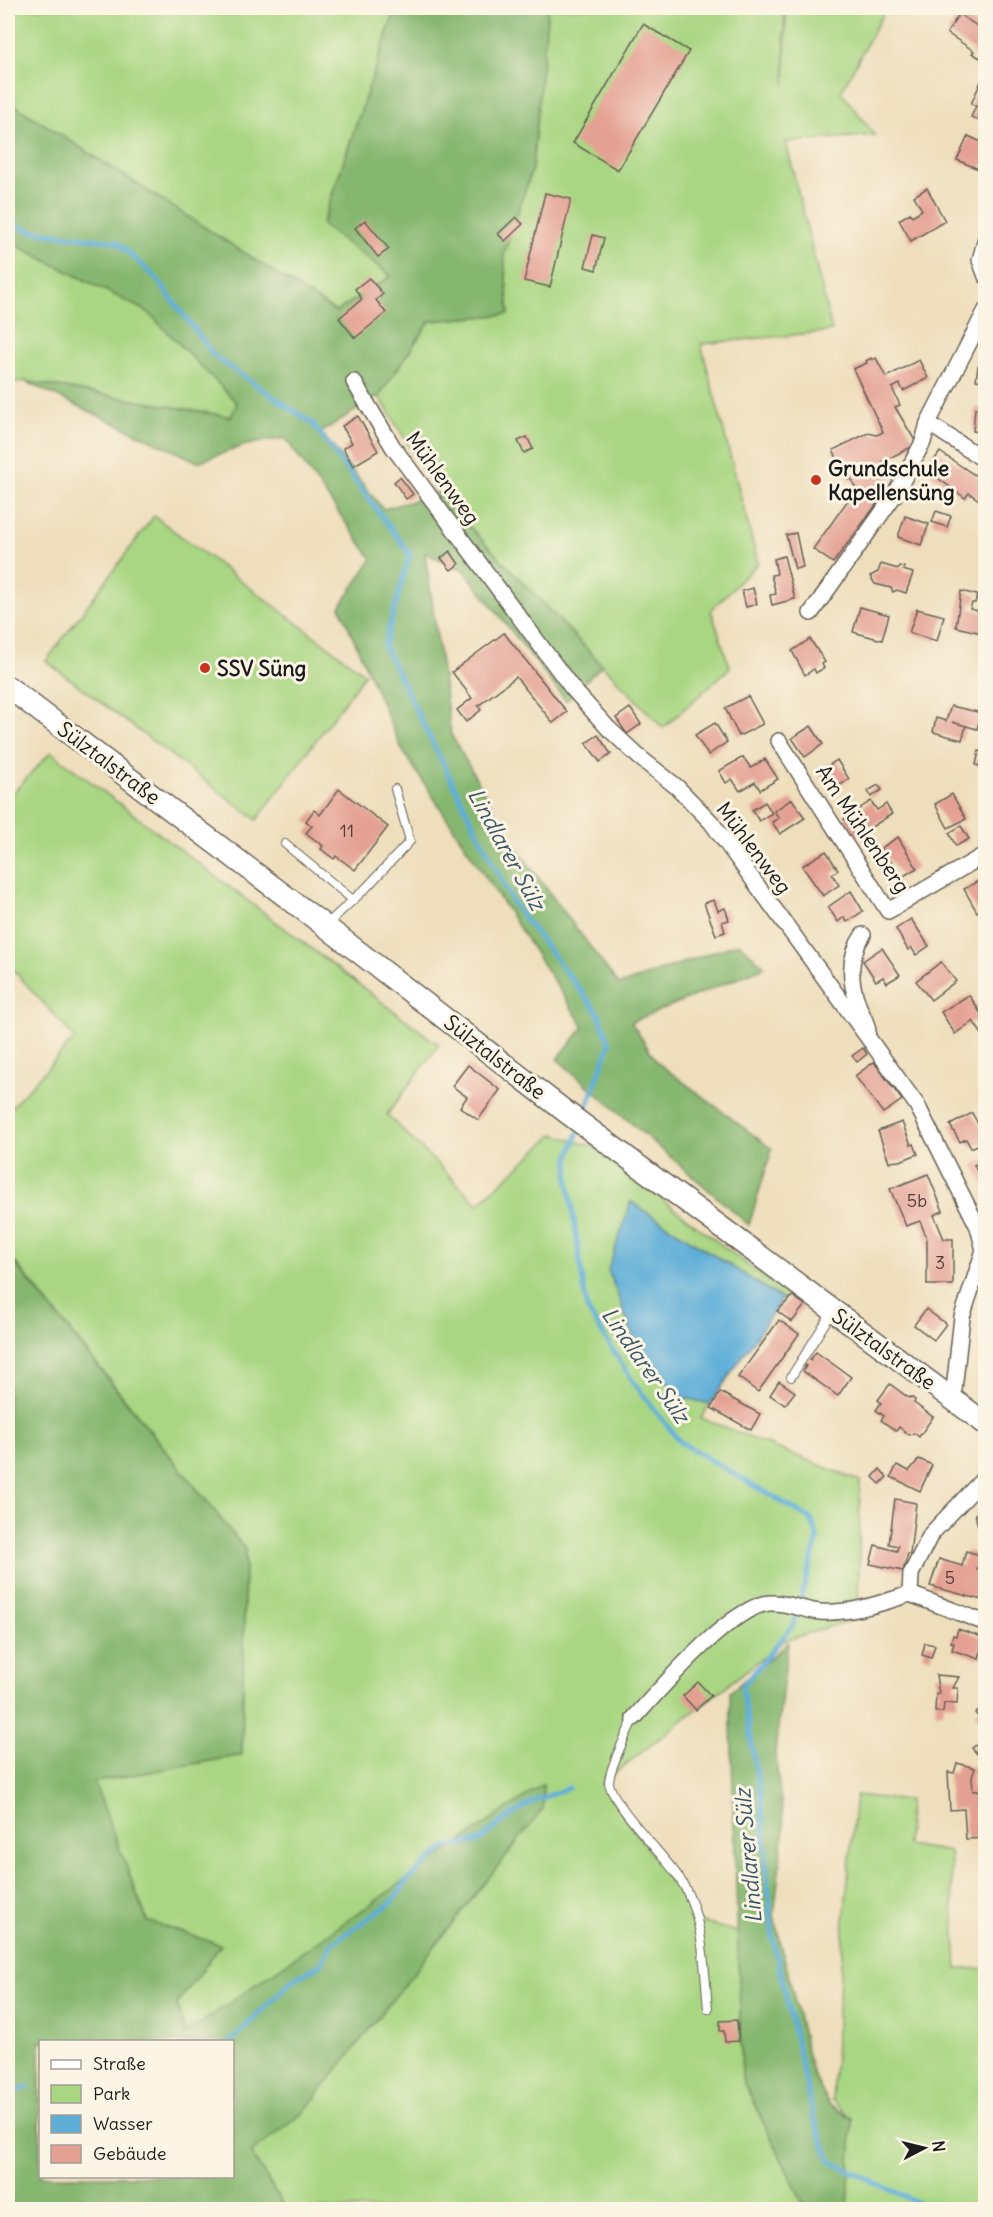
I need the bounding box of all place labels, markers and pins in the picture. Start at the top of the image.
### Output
place label: Grundschule Kapellensüng [828,455,955,506]
marker: Grundschule Kapellensüng [809,473,823,487]
place label: SSV Süng [217,655,306,682]
marker: SSV Süng [198,661,212,675]

